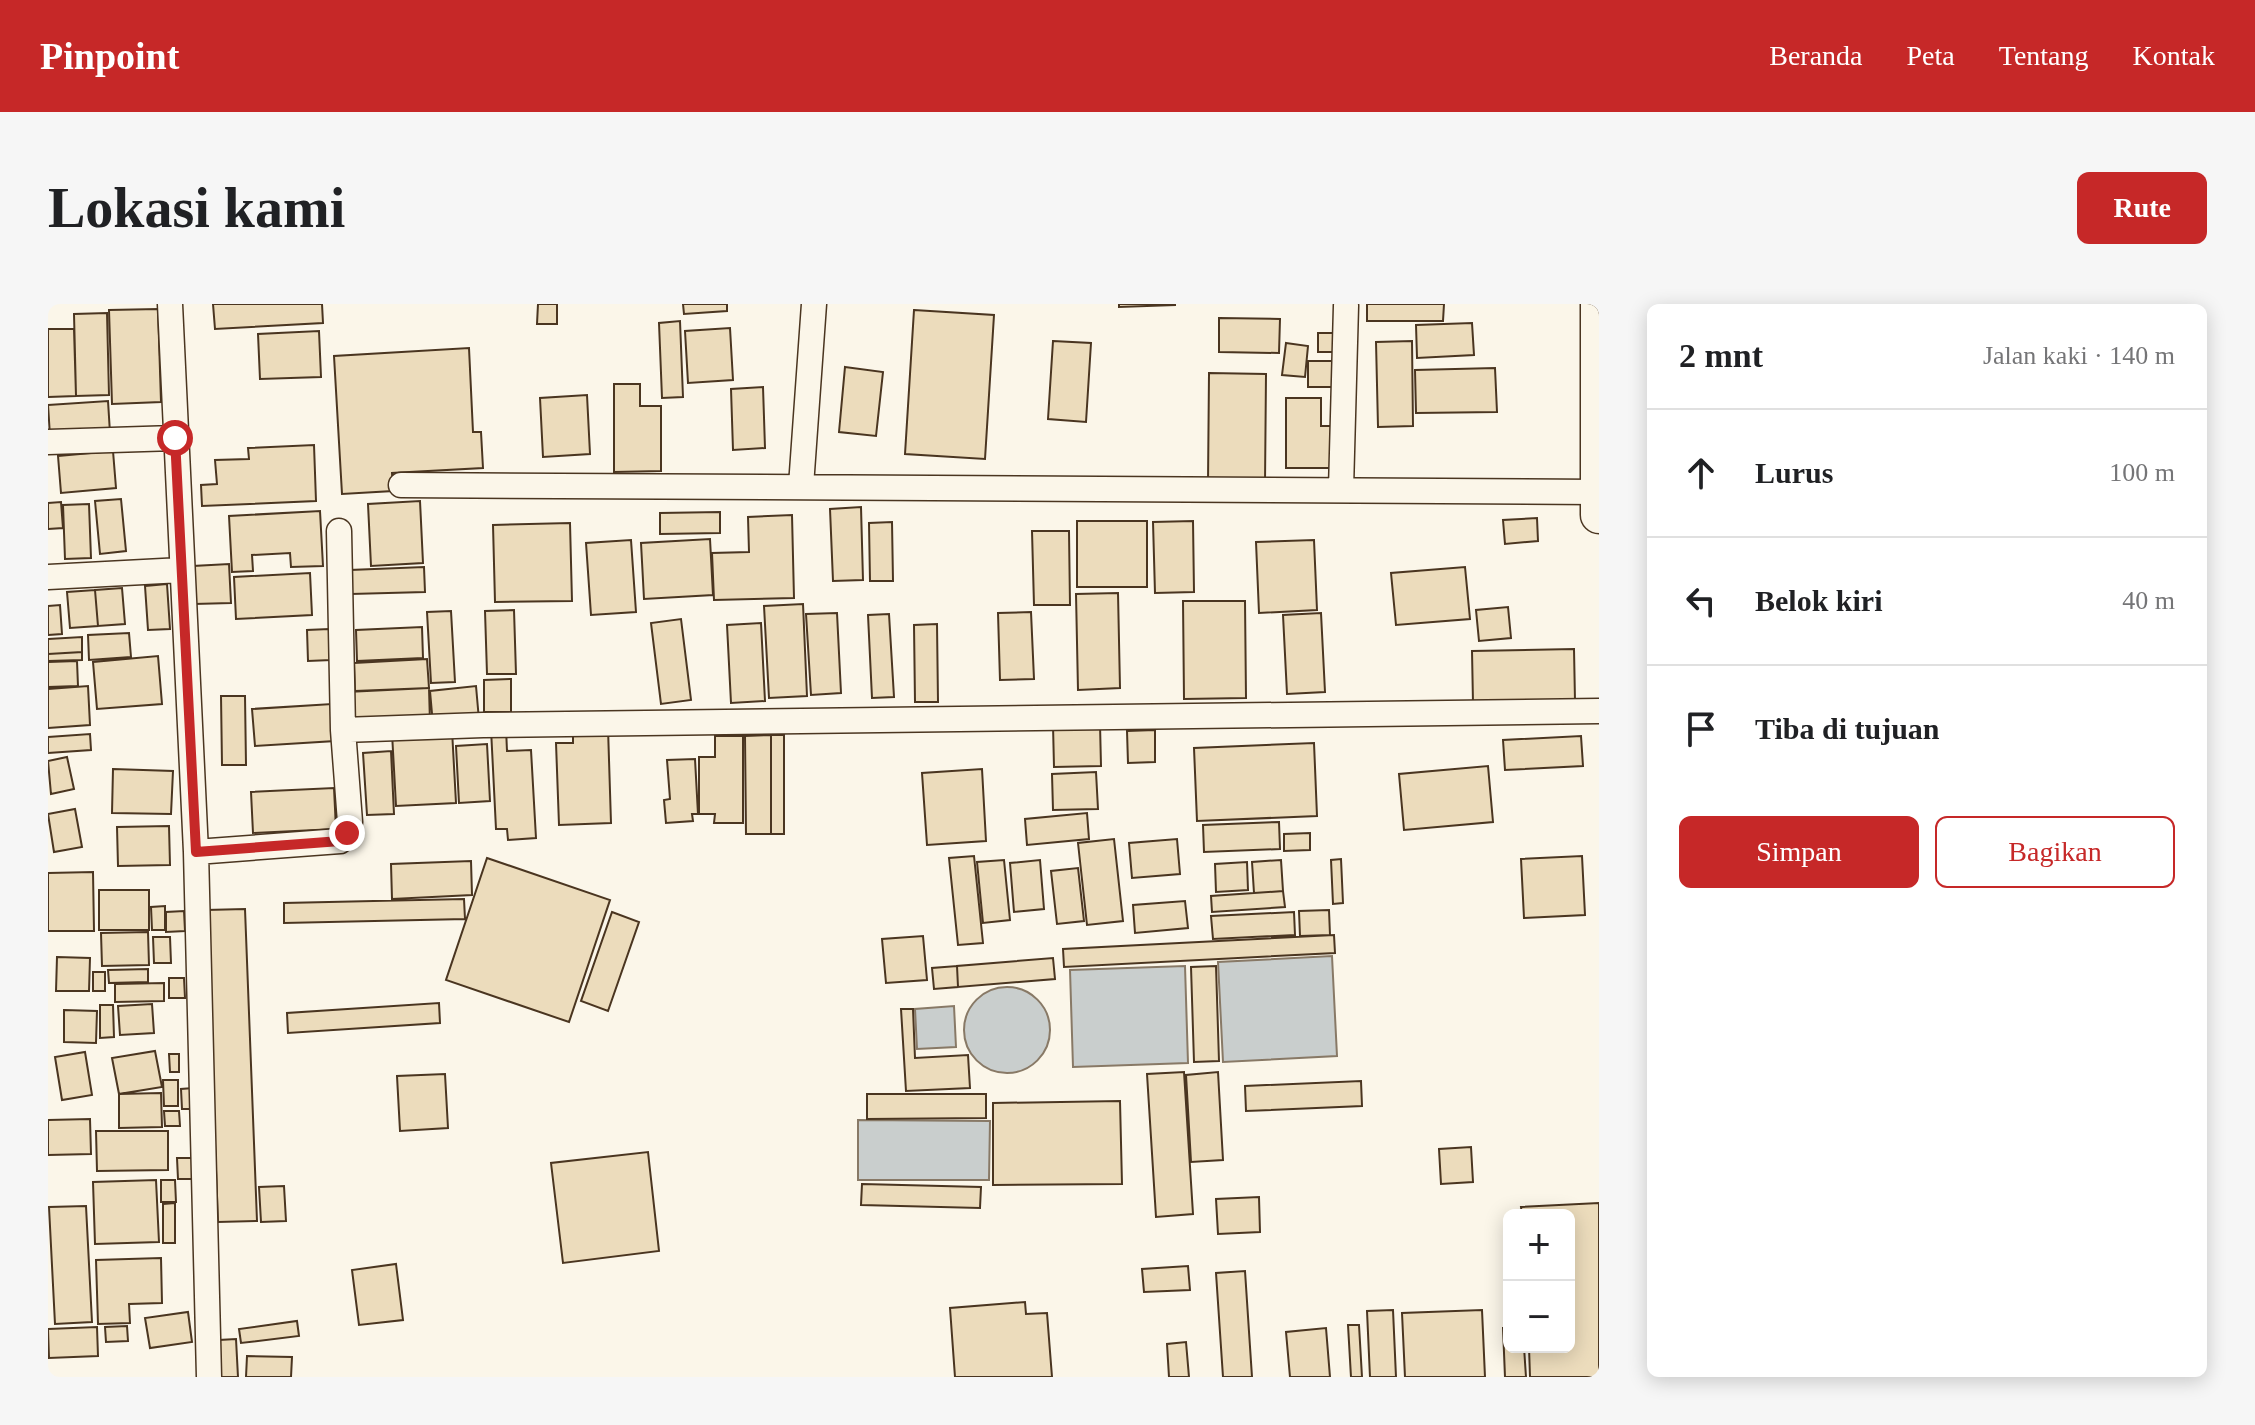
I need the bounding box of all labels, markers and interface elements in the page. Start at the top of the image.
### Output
text: Pinpoint [40,35,179,77]
text: Beranda [1769,40,1863,71]
text: Peta [1907,40,1955,71]
text: Tentang [1999,40,2089,71]
text: Kontak [2133,40,2215,71]
button: Rute [2077,172,2207,244]
text: Lokasi kami [48,177,345,239]
text: 2 mnt [1679,337,1763,374]
text: Jalan kaki · 140 m [1983,341,2175,370]
route start [157,420,193,456]
icon: ahead [1679,451,1723,495]
text: Lurus [1755,456,1833,489]
text: 100 m [2109,458,2175,487]
icon: left [1679,579,1723,623]
text: Belok kiri [1755,584,1883,617]
text: 40 m [2122,586,2175,615]
icon: arrive [1679,707,1723,751]
text: Tiba di tujuan [1755,712,1940,745]
route end [329,815,365,851]
button: Simpan [1679,816,1919,888]
button: Bagikan [1935,816,2175,888]
map controls [1503,1209,1575,1353]
button: + [1503,1209,1575,1281]
button: − [1503,1281,1575,1353]

